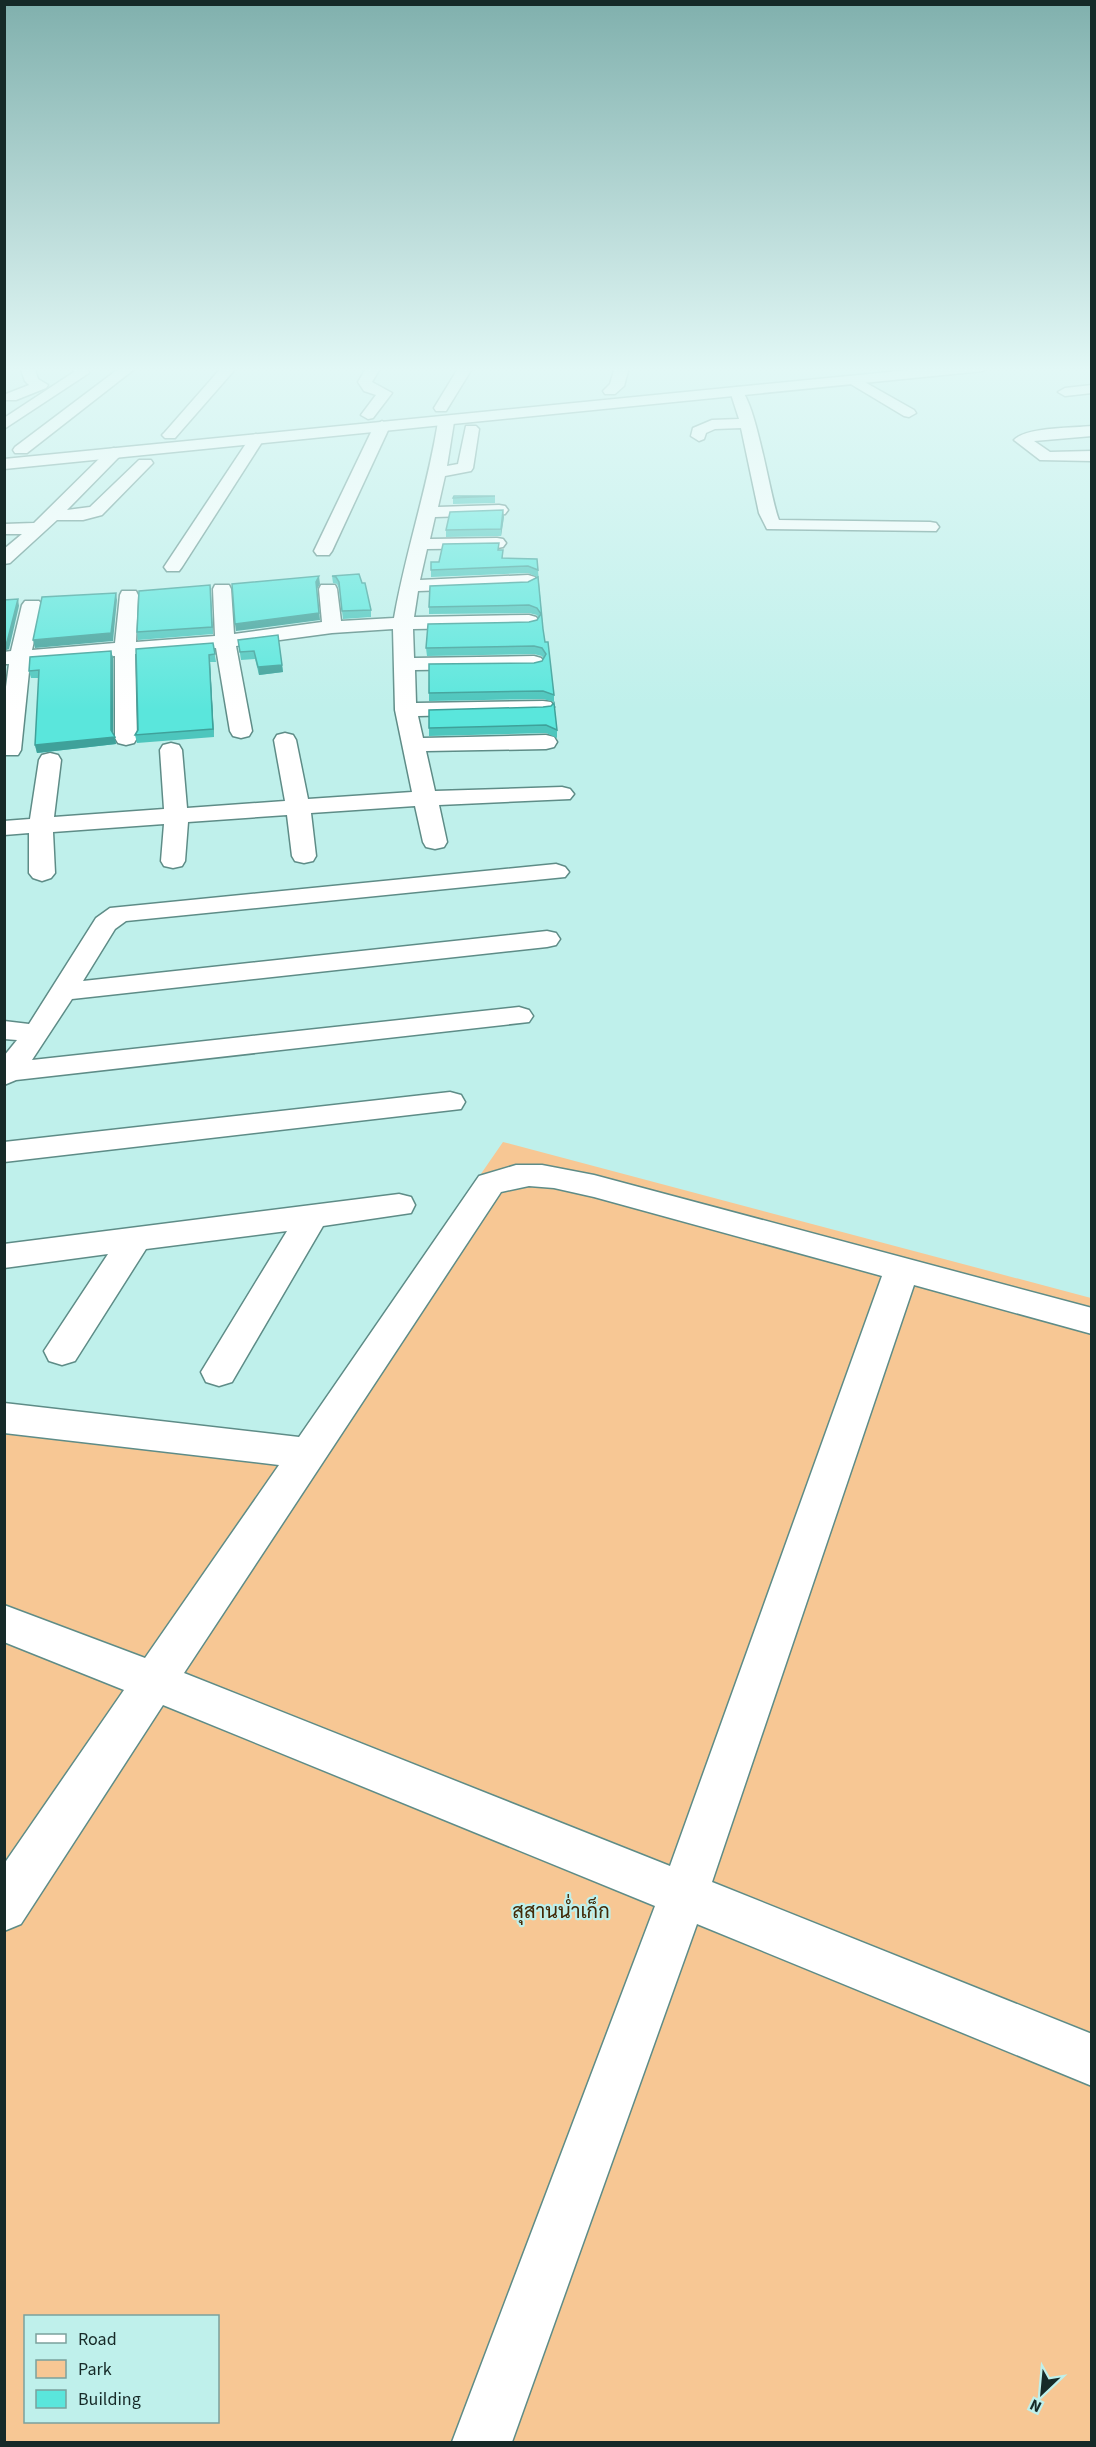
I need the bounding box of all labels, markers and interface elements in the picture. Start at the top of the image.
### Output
park label: สุสานน่ำเก็ก [512,1894,610,1926]
legend [24,2315,219,2423]
text: Road [78,2327,117,2352]
text: Park [78,2357,112,2382]
north arrow [1012,2363,1072,2423]
text: Building [78,2387,141,2412]
text: N [1026,2393,1045,2418]

